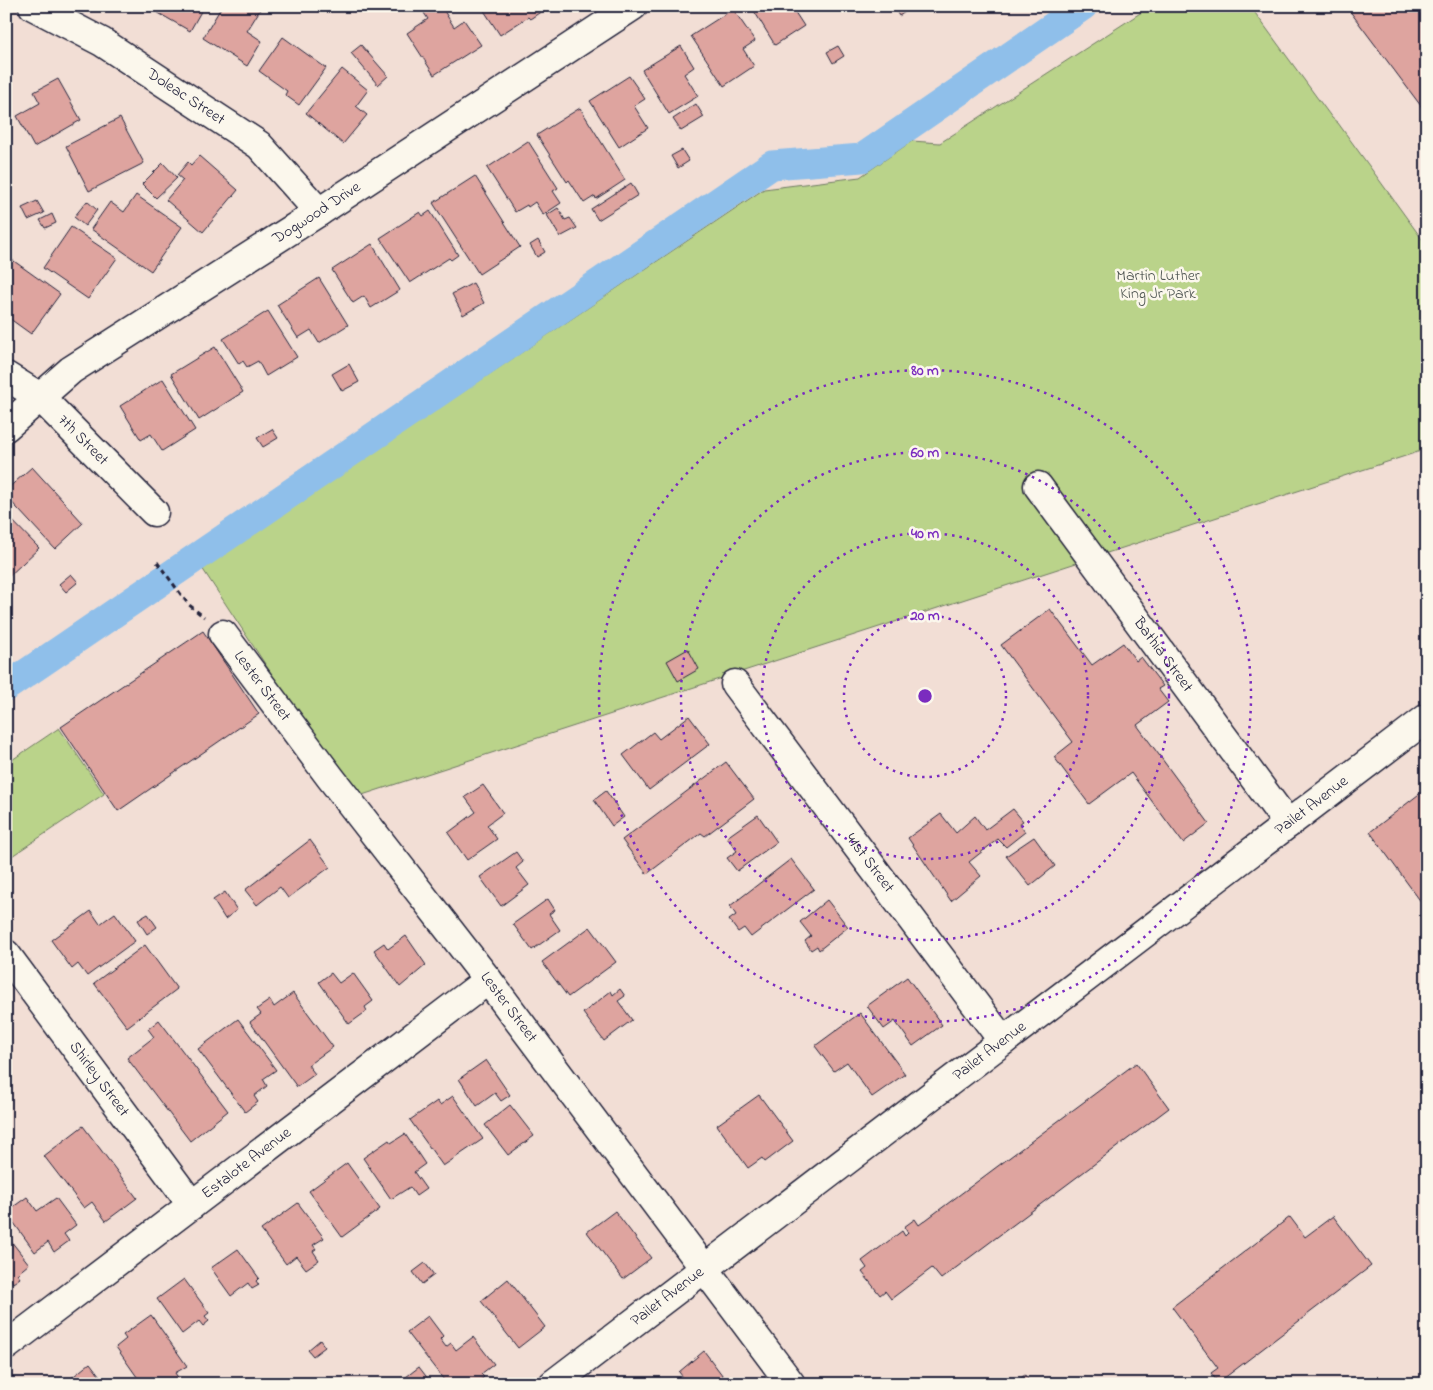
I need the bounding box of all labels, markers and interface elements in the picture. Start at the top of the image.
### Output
street label: Doleac Street [141,62,230,132]
street label: Dogwood Drive [267,175,366,251]
park label: Martin Luther King Jr Park [1116,264,1200,306]
text: 80 m [910,360,939,382]
street label: 7th Street [52,409,114,472]
text: 60 m [910,442,940,464]
text: 40 m [910,523,939,545]
text: 20 m [909,605,940,627]
street label: Bathia Street [1126,611,1199,698]
street label: Lester Street [227,646,297,727]
centre of rings [916,687,934,705]
street label: Pailet Avenue [1270,769,1354,842]
street label: 41st Street [839,828,900,899]
street label: Lester Street [474,967,543,1048]
street label: Pailet Avenue [948,1015,1032,1087]
street label: Shirley Street [63,1036,135,1123]
street label: Estalote Avenue [197,1121,297,1205]
street label: Pailet Avenue [626,1260,710,1333]

